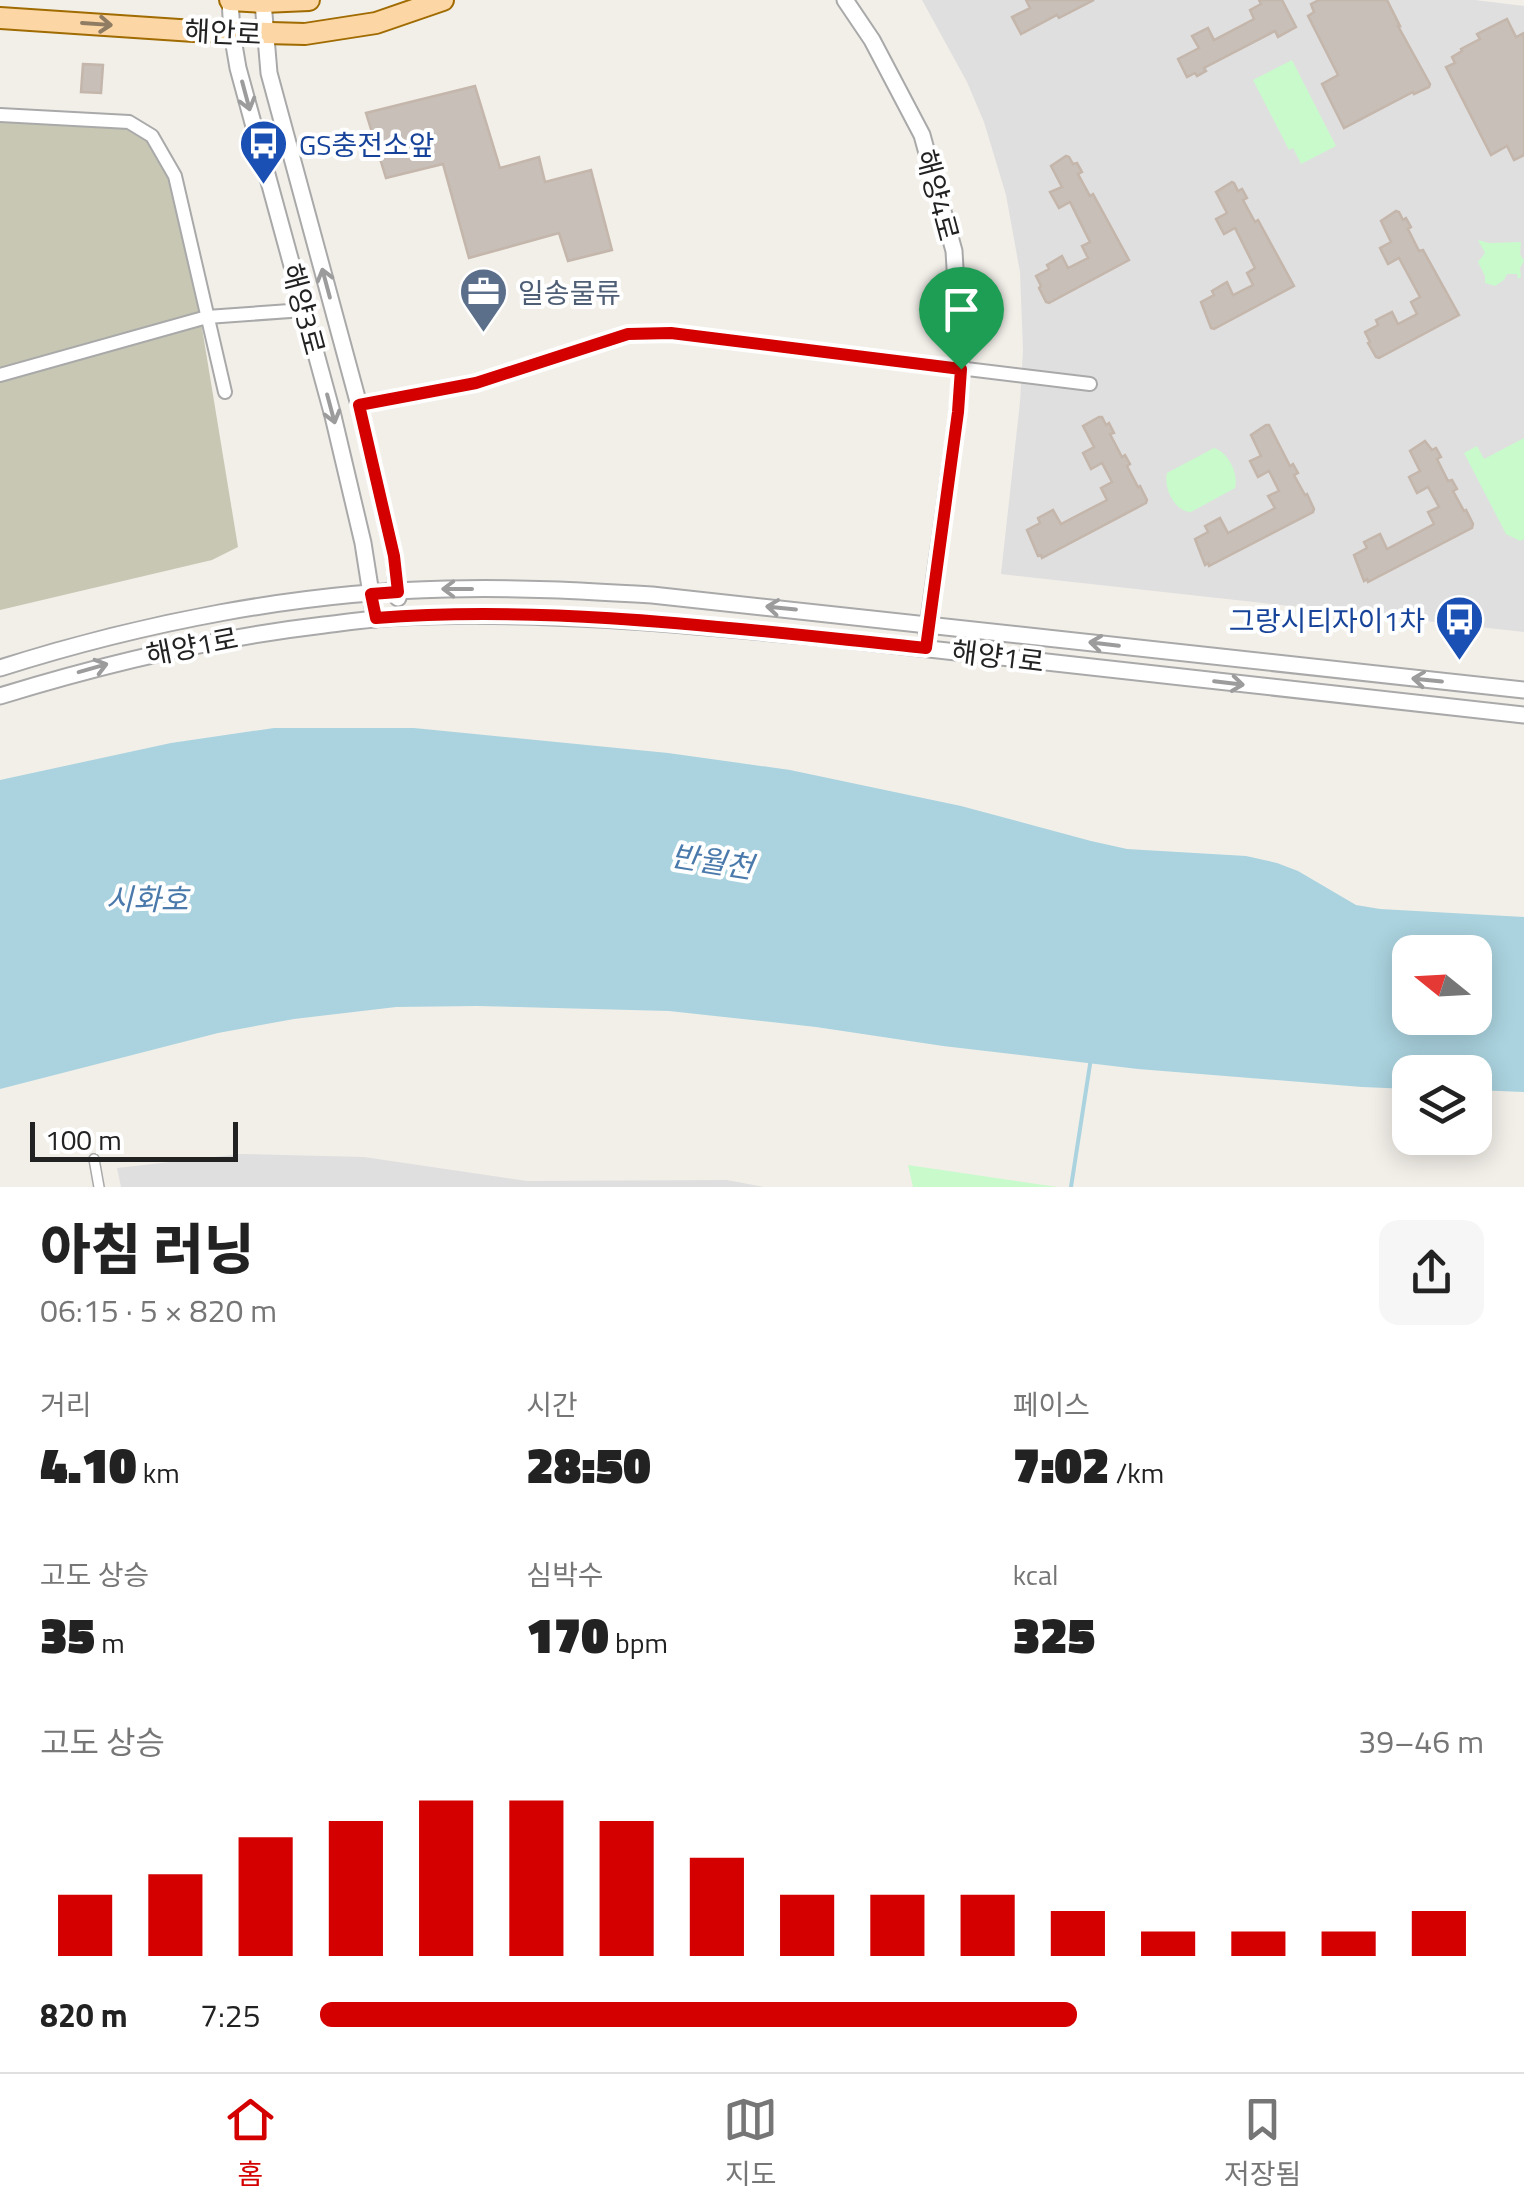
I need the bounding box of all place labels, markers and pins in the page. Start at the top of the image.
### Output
bus stop icon: GS충전소앞 [238,118,290,186]
place label: GS충전소앞 [299,123,434,166]
office icon: 일송물류 [457,266,509,334]
pin [919,267,1004,370]
place label: 일송물류 [518,271,621,314]
bus stop icon: 그랑시티자이1차 [1434,594,1486,662]
place label: 그랑시티자이1차 [1229,599,1425,642]

